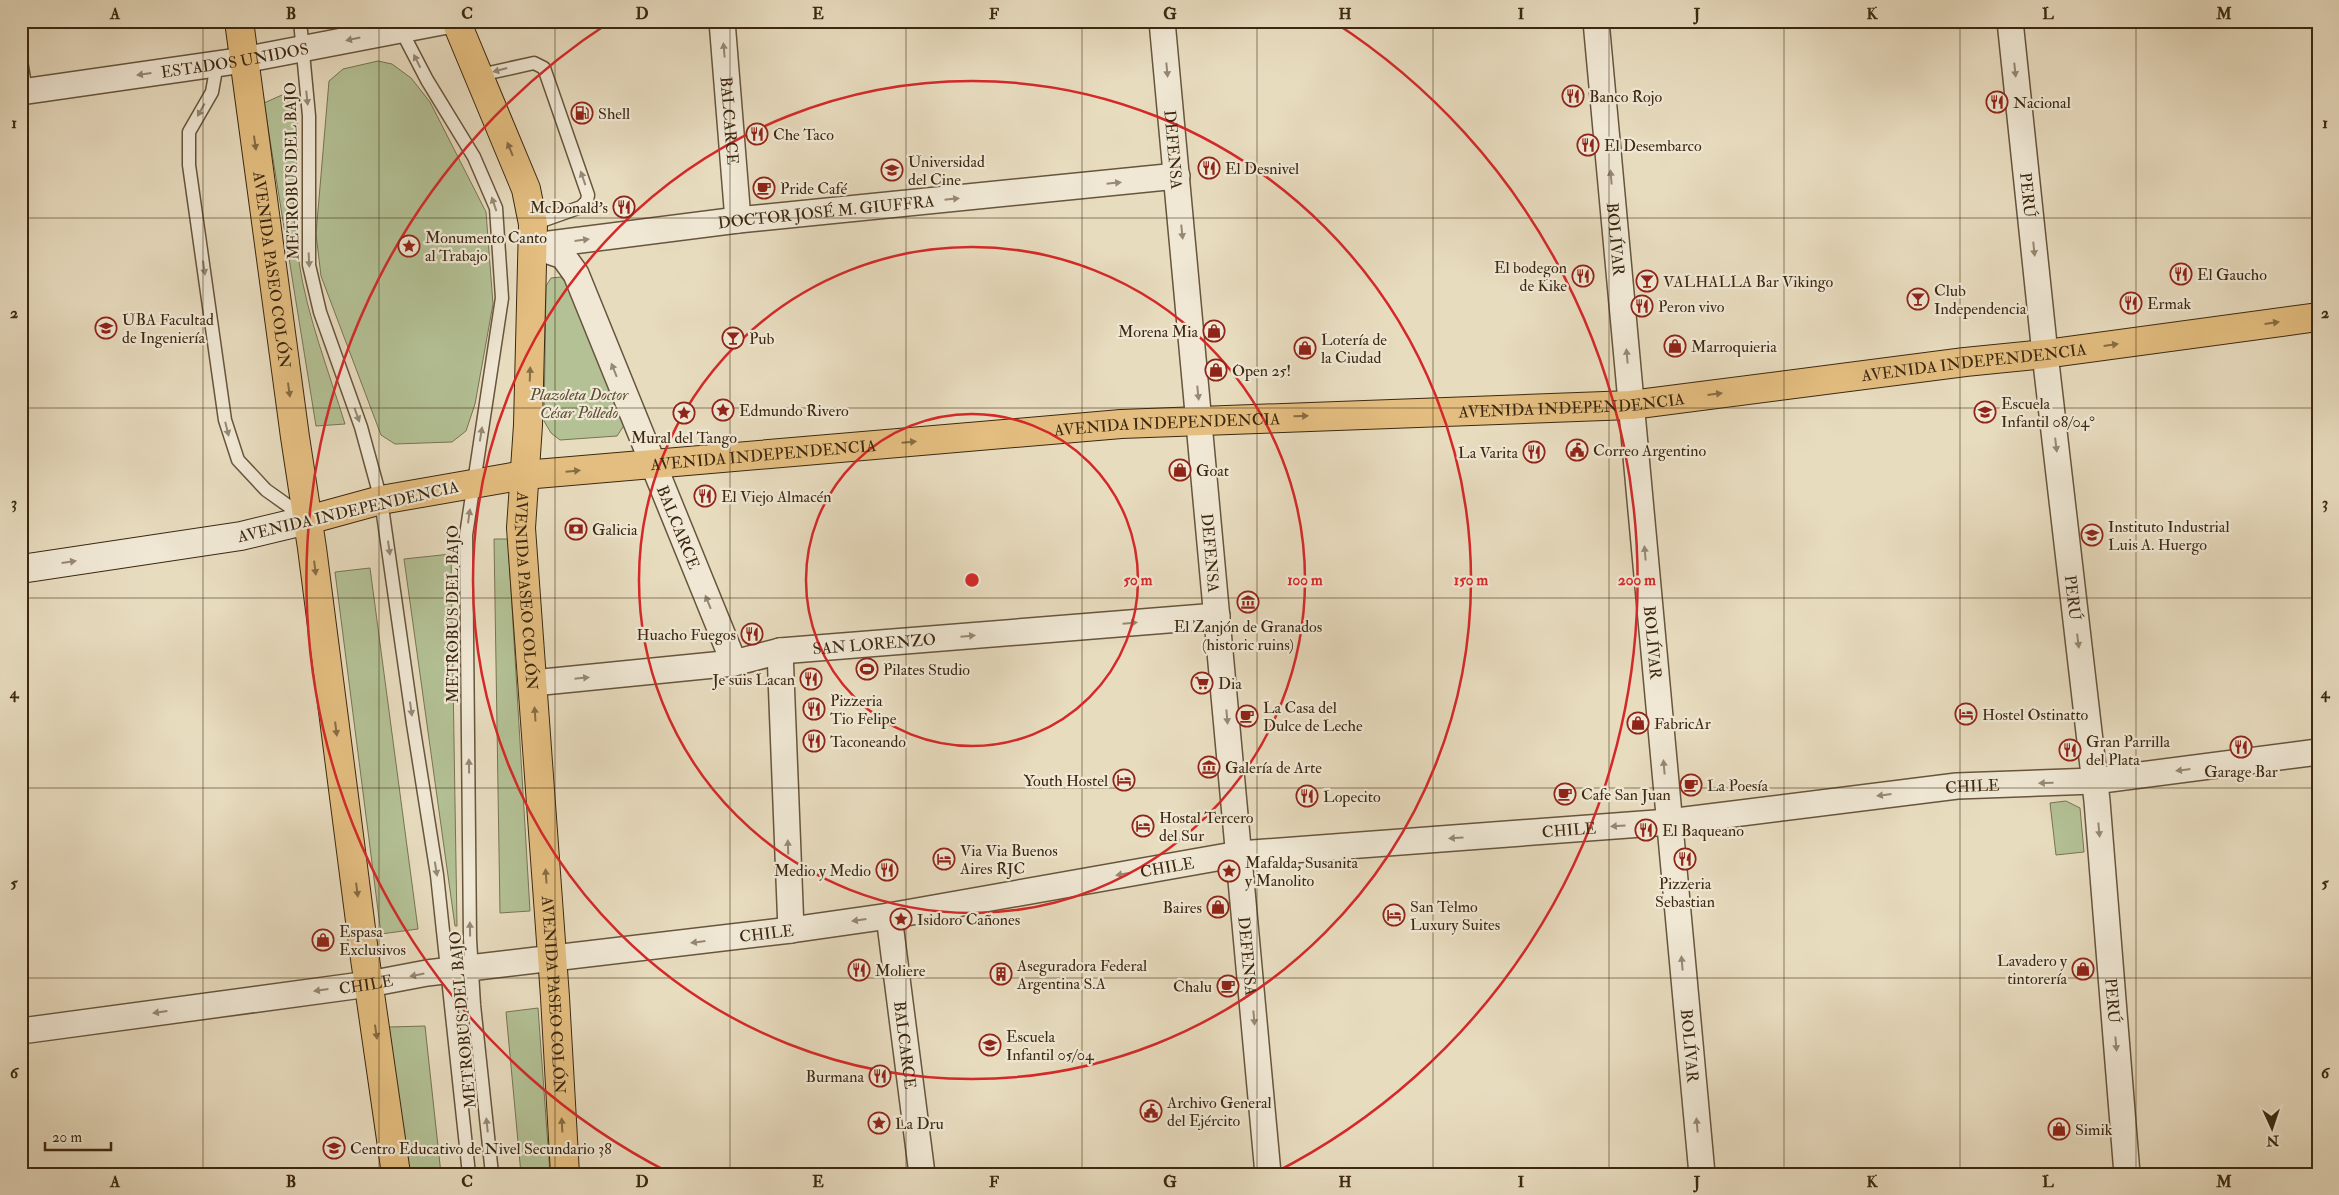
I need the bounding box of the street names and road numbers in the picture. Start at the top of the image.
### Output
street label: ESTADOS UNIDOS [160,39,310,83]
street label: BALCARCE [716,76,743,166]
street label: METROBUS DEL BAJO [280,82,305,260]
street label: DEFENSA [1159,109,1186,190]
street label: AVENIDA PASEO COLÓN [248,169,295,370]
street label: PERÚ [2015,172,2041,219]
street label: DOCTOR JOSÉ M. GIUFFRA [717,191,935,233]
street label: BOLÍVAR [1602,202,1628,277]
street label: AVENIDA INDEPENDENCIA [1859,339,2088,386]
street label: AVENIDA INDEPENDENCIA [1457,389,1686,422]
street label: AVENIDA INDEPENDENCIA [1052,409,1281,441]
street label: AVENIDA INDEPENDENCIA [649,436,877,475]
street label: AVENIDA INDEPENDENCIA [235,477,461,547]
street label: BALCARCE [652,483,704,572]
street label: AVENIDA PASEO COLÓN [510,490,542,691]
street label: DEFENSA [1196,512,1223,593]
street label: METROBUS DEL BAJO [443,525,464,703]
street label: PERÚ [2060,574,2086,622]
street label: BOLÍVAR [1639,605,1666,681]
street label: SAN LORENZO [812,630,937,659]
street label: CHILE [1944,775,2000,798]
street label: CHILE [1541,818,1597,842]
street label: CHILE [1139,853,1196,882]
street label: AVENIDA PASEO COLÓN [537,894,570,1095]
street label: DEFENSA [1233,916,1261,997]
street label: CHILE [738,921,795,947]
street label: METROBUS DEL BAJO [445,930,482,1109]
street label: CHILE [338,971,395,999]
street label: PERÚ [2100,977,2125,1025]
street label: BALCARCE [889,1000,920,1090]
street label: BOLÍVAR [1676,1008,1703,1084]

